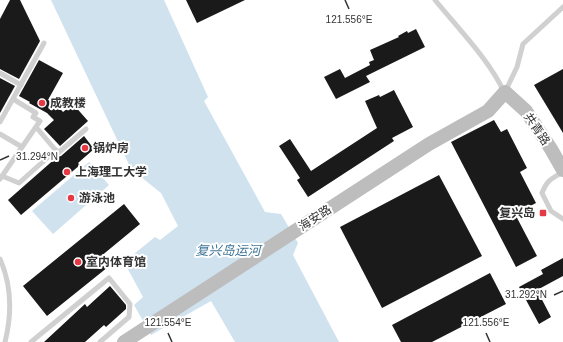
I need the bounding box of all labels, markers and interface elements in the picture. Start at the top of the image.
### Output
text: 121.556°E [326,14,373,25]
place label: 成教楼 [50,96,86,110]
marker: 成教楼 [37,98,47,108]
street label: 共青路 [521,110,553,148]
place label: 锅炉房 [93,141,129,155]
marker: 锅炉房 [80,143,90,153]
text: 31.294°N [16,151,58,162]
place label: 上海理工大学 [75,165,147,179]
marker: 上海理工大学 [62,167,72,177]
place label: 游泳池 [79,191,115,205]
marker: 游泳池 [66,193,76,203]
street label: 海安路 [296,202,334,234]
place label: 复兴岛 [499,206,535,220]
marker: 复兴岛 [538,208,548,218]
water label: 复兴岛运河 [195,243,263,258]
place label: 室内体育馆 [86,255,146,269]
marker: 室内体育馆 [73,257,83,267]
text: 31.292°N [505,289,547,300]
text: 121.554°E [145,317,192,328]
text: 121.556°E [463,317,510,328]

